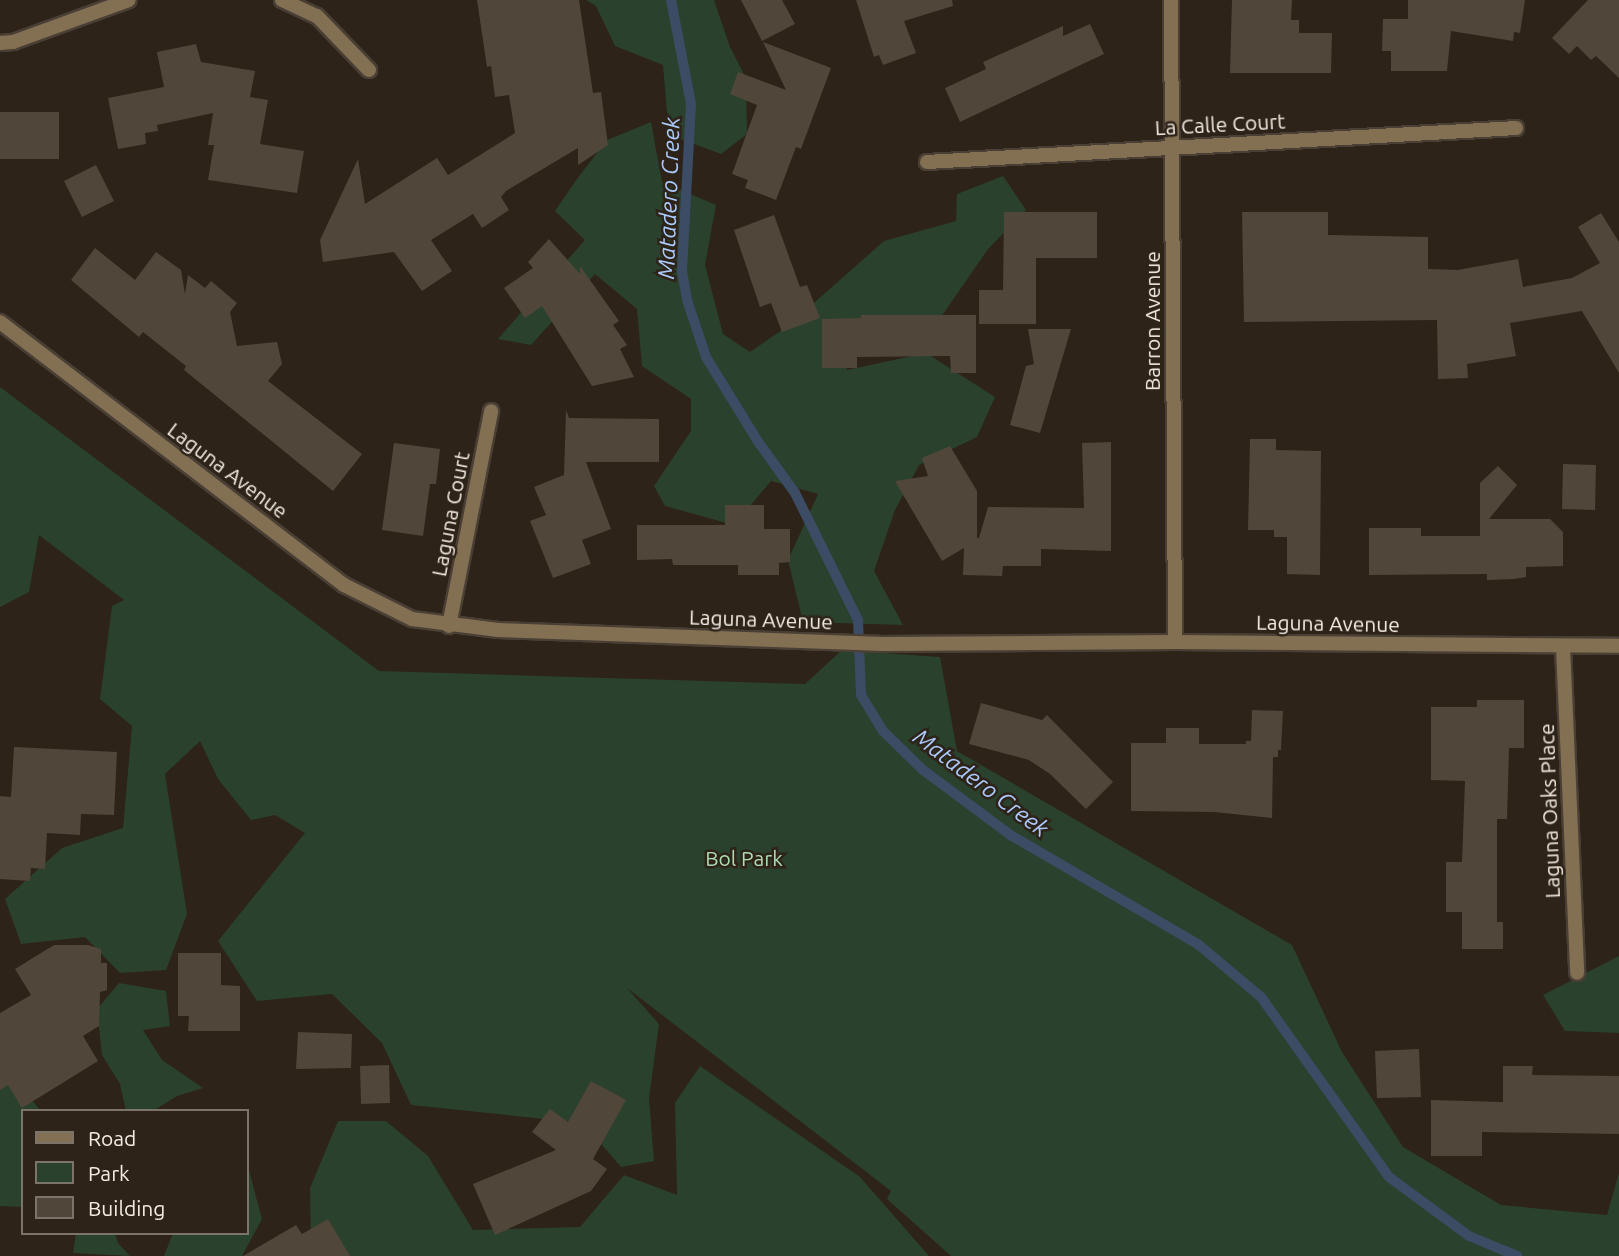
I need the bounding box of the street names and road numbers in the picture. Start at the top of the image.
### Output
street label: La Calle Court [1154,108,1286,140]
street label: Barron Avenue [1139,251,1165,391]
street label: Laguna Avenue [163,417,293,523]
street label: Laguna Court [426,450,474,578]
street label: Laguna Avenue [689,604,833,634]
street label: Laguna Avenue [1256,609,1400,637]
street label: Laguna Oaks Place [1533,723,1565,899]

